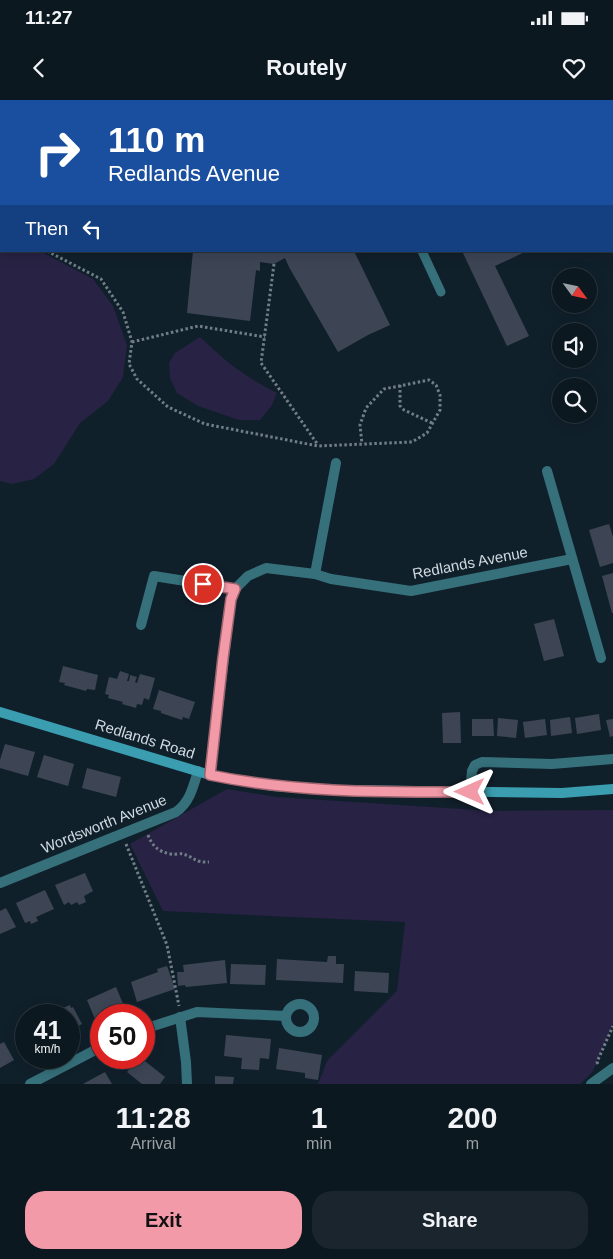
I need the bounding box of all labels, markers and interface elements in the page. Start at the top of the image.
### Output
text: 11:27 [25,7,73,28]
icon: back [25,54,53,82]
icon: heart [560,54,588,82]
text: Routely [266,55,347,80]
icon: right [25,120,90,185]
text: 110 m [108,120,205,159]
text: Redlands Avenue [108,161,280,186]
icon: left [78,215,106,243]
text: Then [25,218,68,239]
north arrow [552,268,598,312]
map controls [552,268,597,423]
button: sound [552,323,597,368]
button: search [552,378,597,423]
street label: Redlands Avenue [411,543,529,582]
pin [182,563,224,605]
icon: arrive [189,570,217,598]
street label: Redlands Road [93,715,197,762]
position arrow [443,765,495,817]
street label: Wordsworth Avenue [39,791,169,856]
speed limit sign: 50 [90,1004,155,1069]
text: 41 [34,1016,61,1044]
text: km/h [34,1042,61,1056]
text: 11:28 [116,1101,191,1134]
text: 1 [311,1101,327,1134]
text: 200 [447,1101,497,1134]
text: Arrival [130,1135,176,1152]
text: min [306,1135,332,1152]
text: m [466,1135,479,1152]
button: Exit [25,1191,302,1249]
button: Share [312,1191,588,1249]

